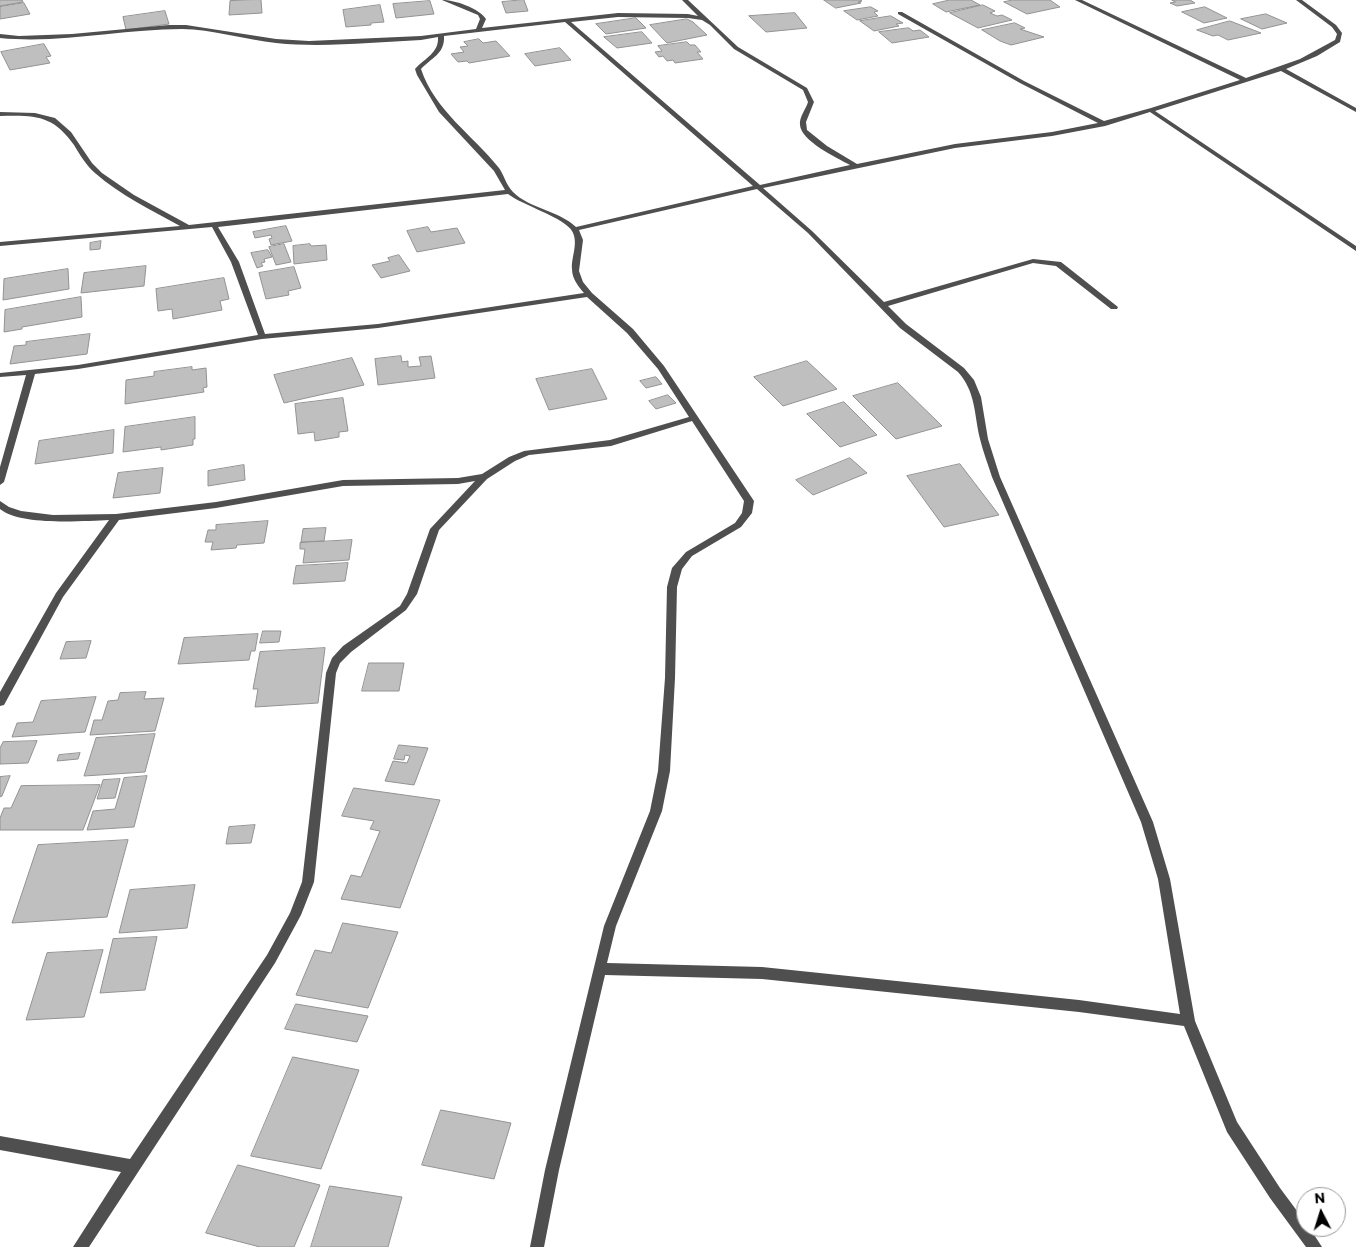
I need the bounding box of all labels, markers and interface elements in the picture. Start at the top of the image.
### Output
north arrow [1296,1187,1346,1237]
text: N [1314,1189,1326,1206]

